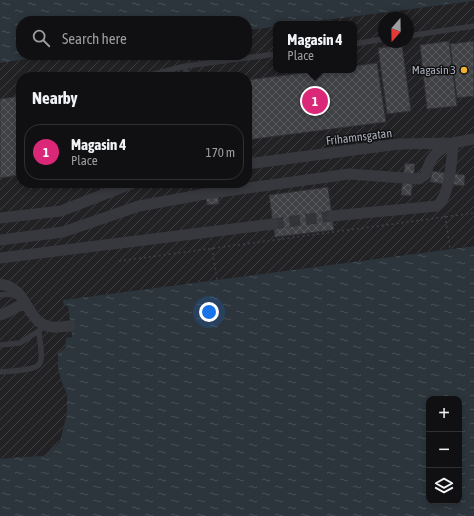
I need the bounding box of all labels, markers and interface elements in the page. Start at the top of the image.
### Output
north arrow [378,12,414,48]
search box [16,16,252,60]
popup [273,21,357,73]
icon: search [30,27,52,49]
text: Search here [62,30,127,47]
text: Magasin 4 [287,31,343,48]
text: Place [287,48,314,63]
place label: Magasin 3 [412,63,456,77]
marker: Magasin 3 [459,65,469,75]
pin: 1 [302,86,328,116]
text: Nearby [32,88,78,108]
street label: Frihamnsgatan [325,126,393,148]
text: Magasin 4 [71,136,126,153]
text: 1 [43,145,49,160]
text: 170 m [206,145,235,160]
text: Place [71,153,98,168]
your location [199,302,219,322]
map controls [426,396,462,504]
button: + [426,396,462,432]
button: − [426,432,462,468]
button: layers [426,468,462,504]

